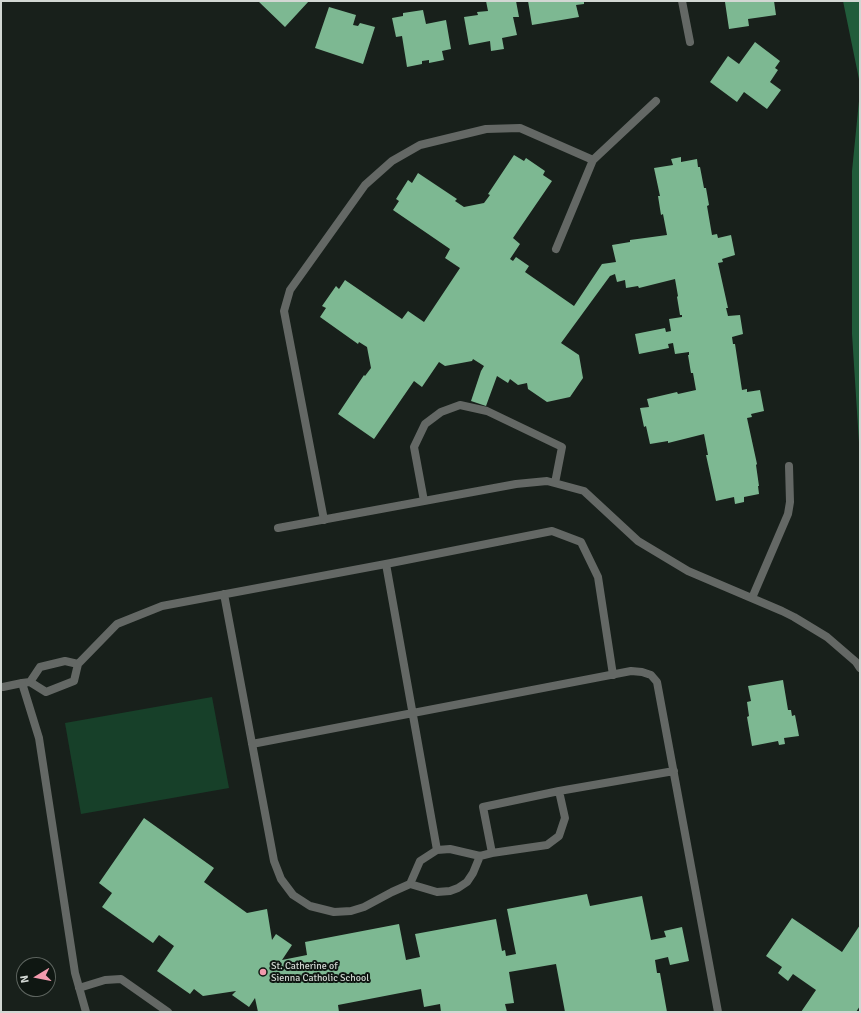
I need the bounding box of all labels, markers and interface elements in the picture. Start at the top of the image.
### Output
north arrow [16,957,56,997]
place label: St. Catherine of Sienna Catholic School [271,960,369,984]
marker: St. Catherine of Sienna Catholic School [258,967,268,977]
text: N [18,974,32,984]

